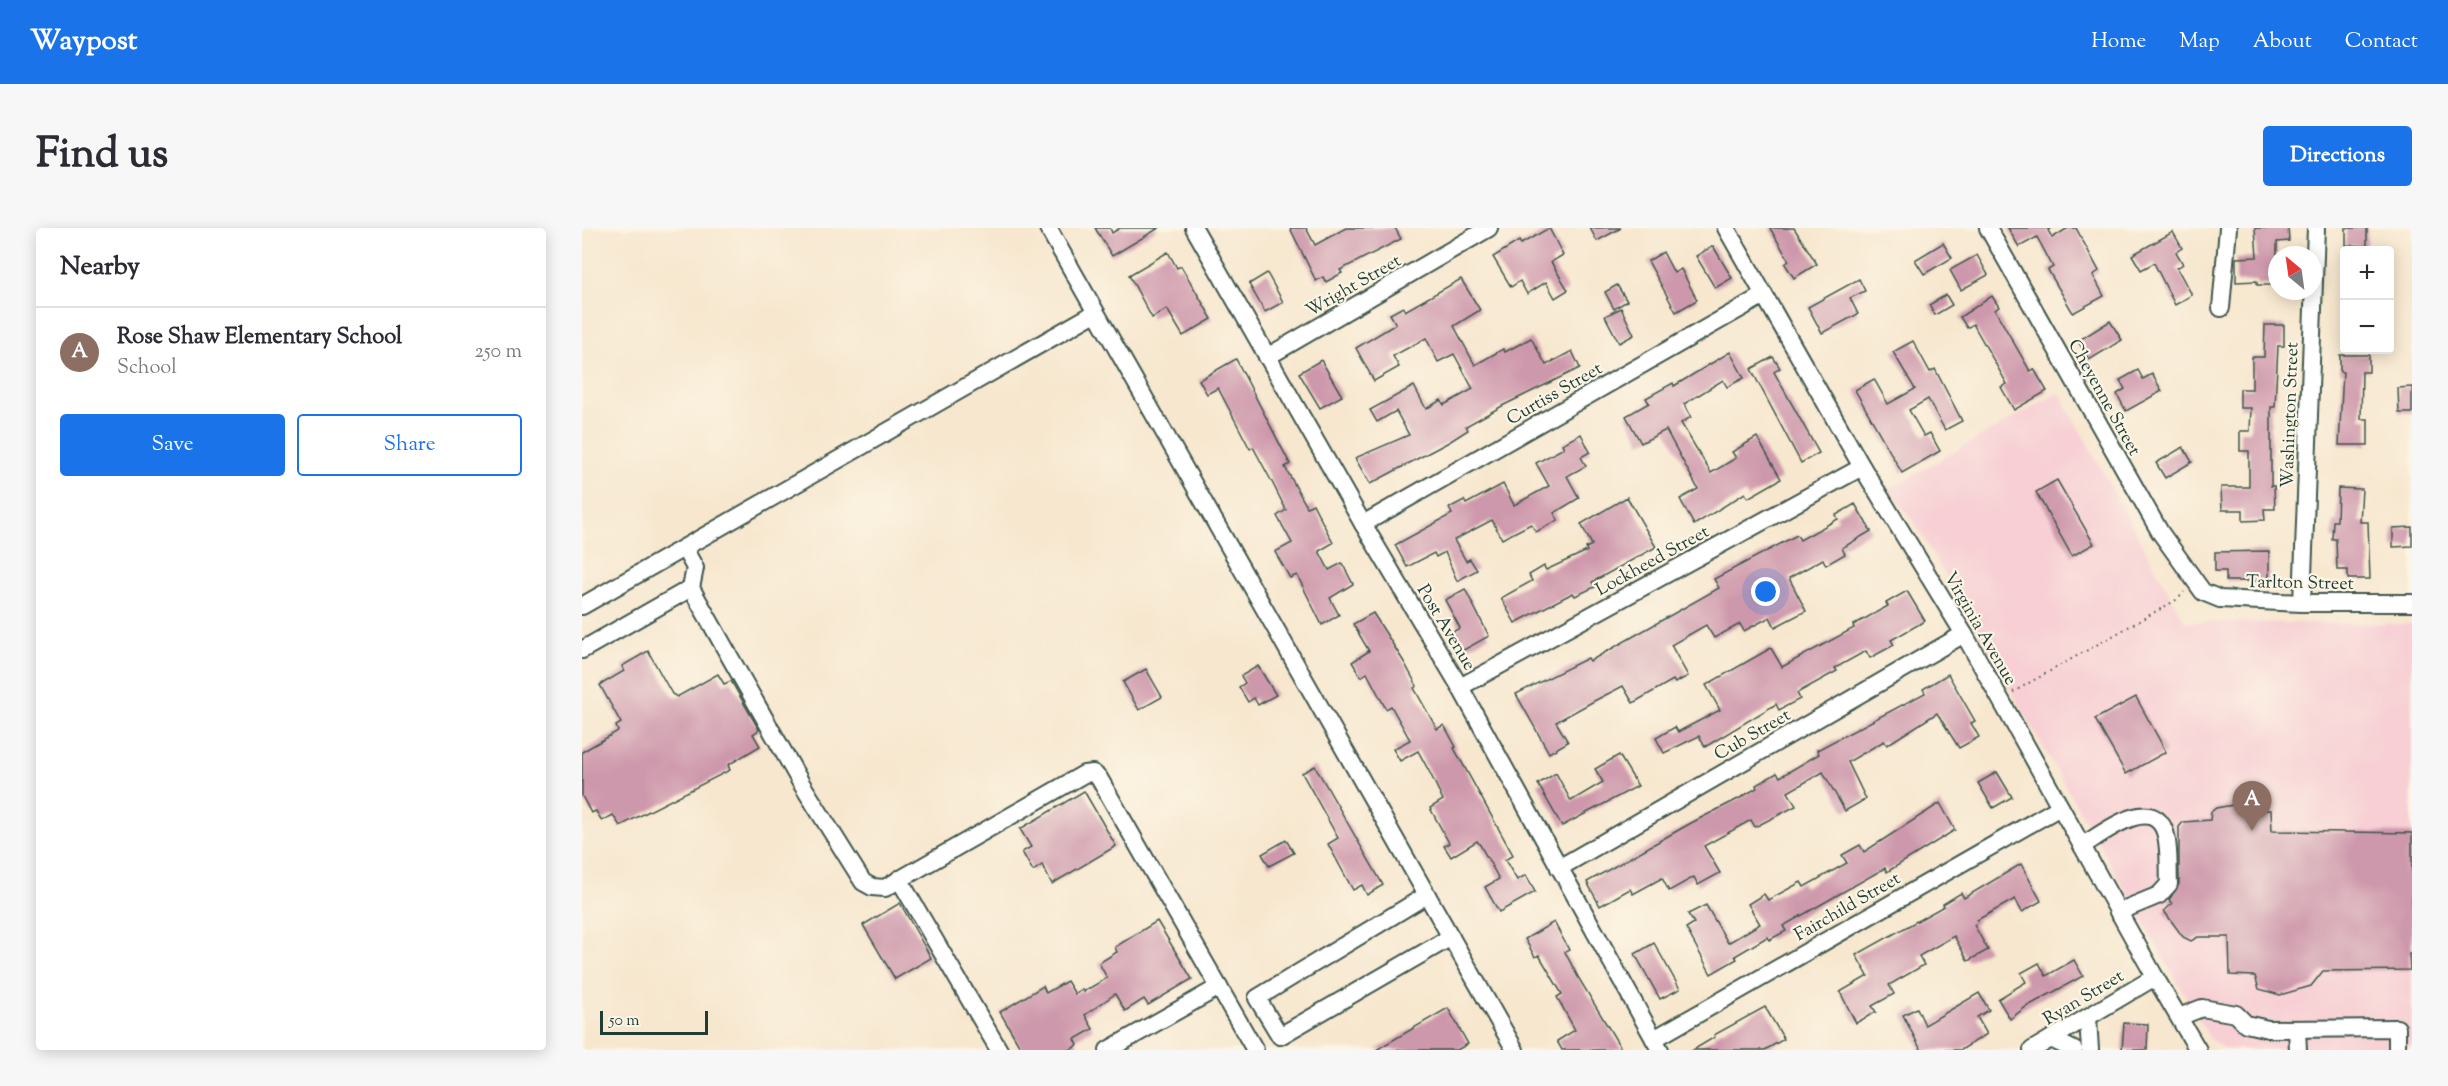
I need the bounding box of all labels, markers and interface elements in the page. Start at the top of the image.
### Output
text: Waypost [30,22,137,62]
text: Home [2091,27,2146,57]
text: Map [2179,27,2220,57]
text: About [2253,27,2312,57]
text: Contact [2345,27,2418,57]
text: Find us [36,126,168,186]
button: Directions [2263,126,2412,186]
north arrow [2268,246,2322,300]
map controls [2340,246,2394,354]
button: + [2340,246,2394,300]
text: Nearby [60,249,140,286]
street label: Wright Street [1301,249,1407,325]
button: − [2340,300,2394,354]
text: Rose Shaw Elementary School [117,322,402,354]
street label: Cheyenne Street [2060,335,2146,461]
text: A [71,338,88,367]
text: 250 m [474,338,522,367]
street label: Washington Street [2275,342,2307,489]
text: School [117,354,177,383]
street label: Curtiss Street [1502,357,1608,433]
button: Save [60,414,285,476]
button: Share [297,414,522,476]
street label: Lockheed Street [1591,520,1714,604]
street label: Virginia Avenue [1936,567,2022,691]
street label: Tarlton Street [2246,570,2354,598]
your location [1751,577,1780,606]
street label: Post Avenue [1409,580,1481,676]
street label: Cub Street [1710,703,1796,768]
pin: A [2232,782,2272,831]
street label: Fairchild Street [1790,867,1906,949]
street label: Ryan Street [2039,964,2129,1033]
scale bar [600,1008,708,1036]
text: 50 m [609,1010,640,1033]

